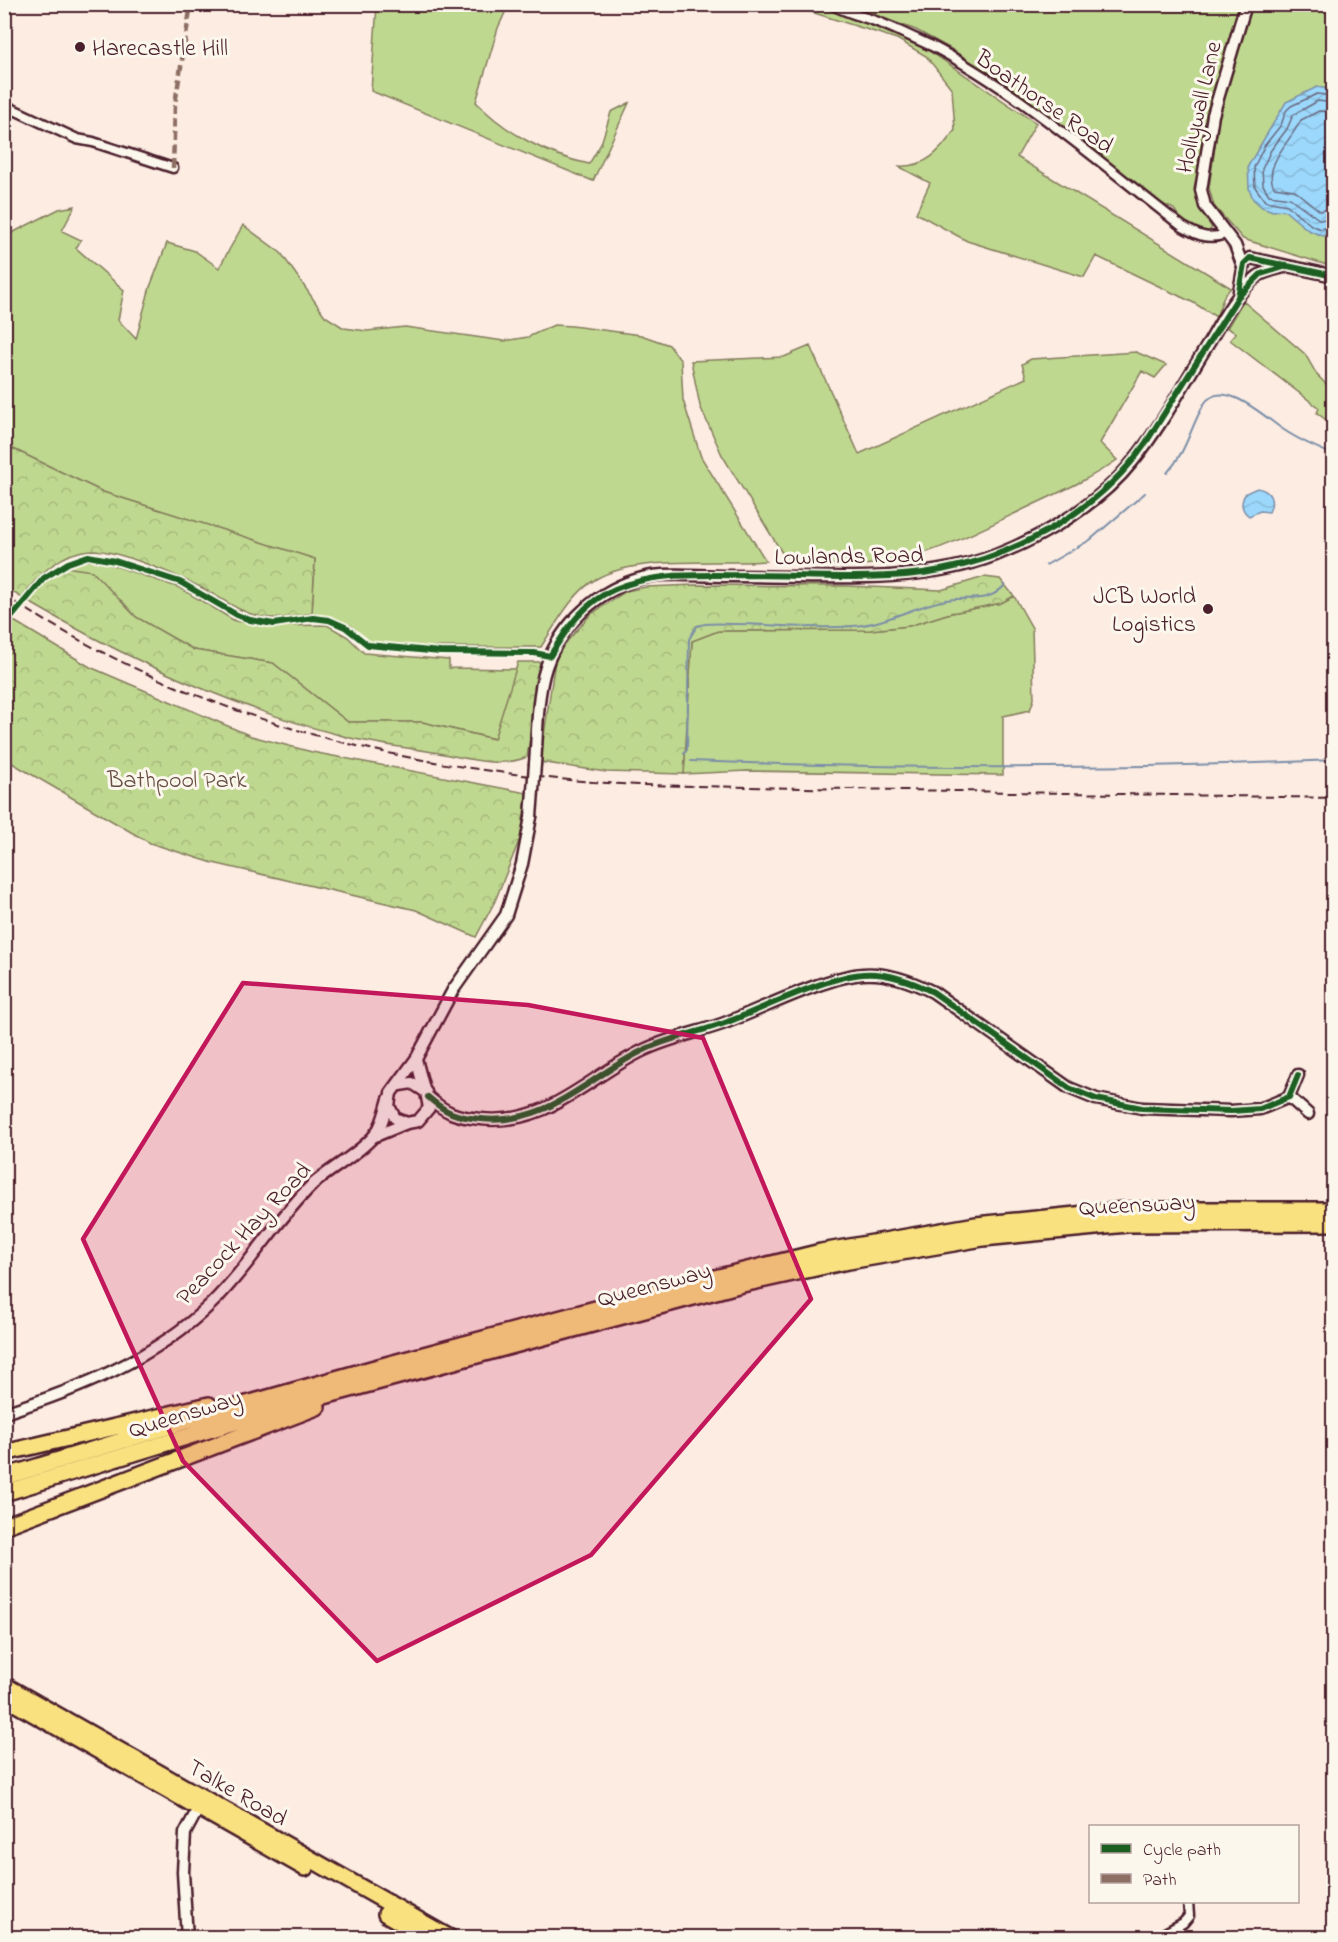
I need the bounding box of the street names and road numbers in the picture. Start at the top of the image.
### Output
street label: Hollywall Lane [1168,38,1234,177]
street label: Boathorse Road [966,42,1120,164]
street label: Lowlands Road [774,539,925,576]
street label: Peacock Hay Road [169,1155,322,1315]
street label: Queensway [1078,1186,1196,1228]
street label: Queensway [594,1254,716,1319]
street label: Queensway [125,1382,247,1450]
street label: Talke Road [180,1751,294,1837]

